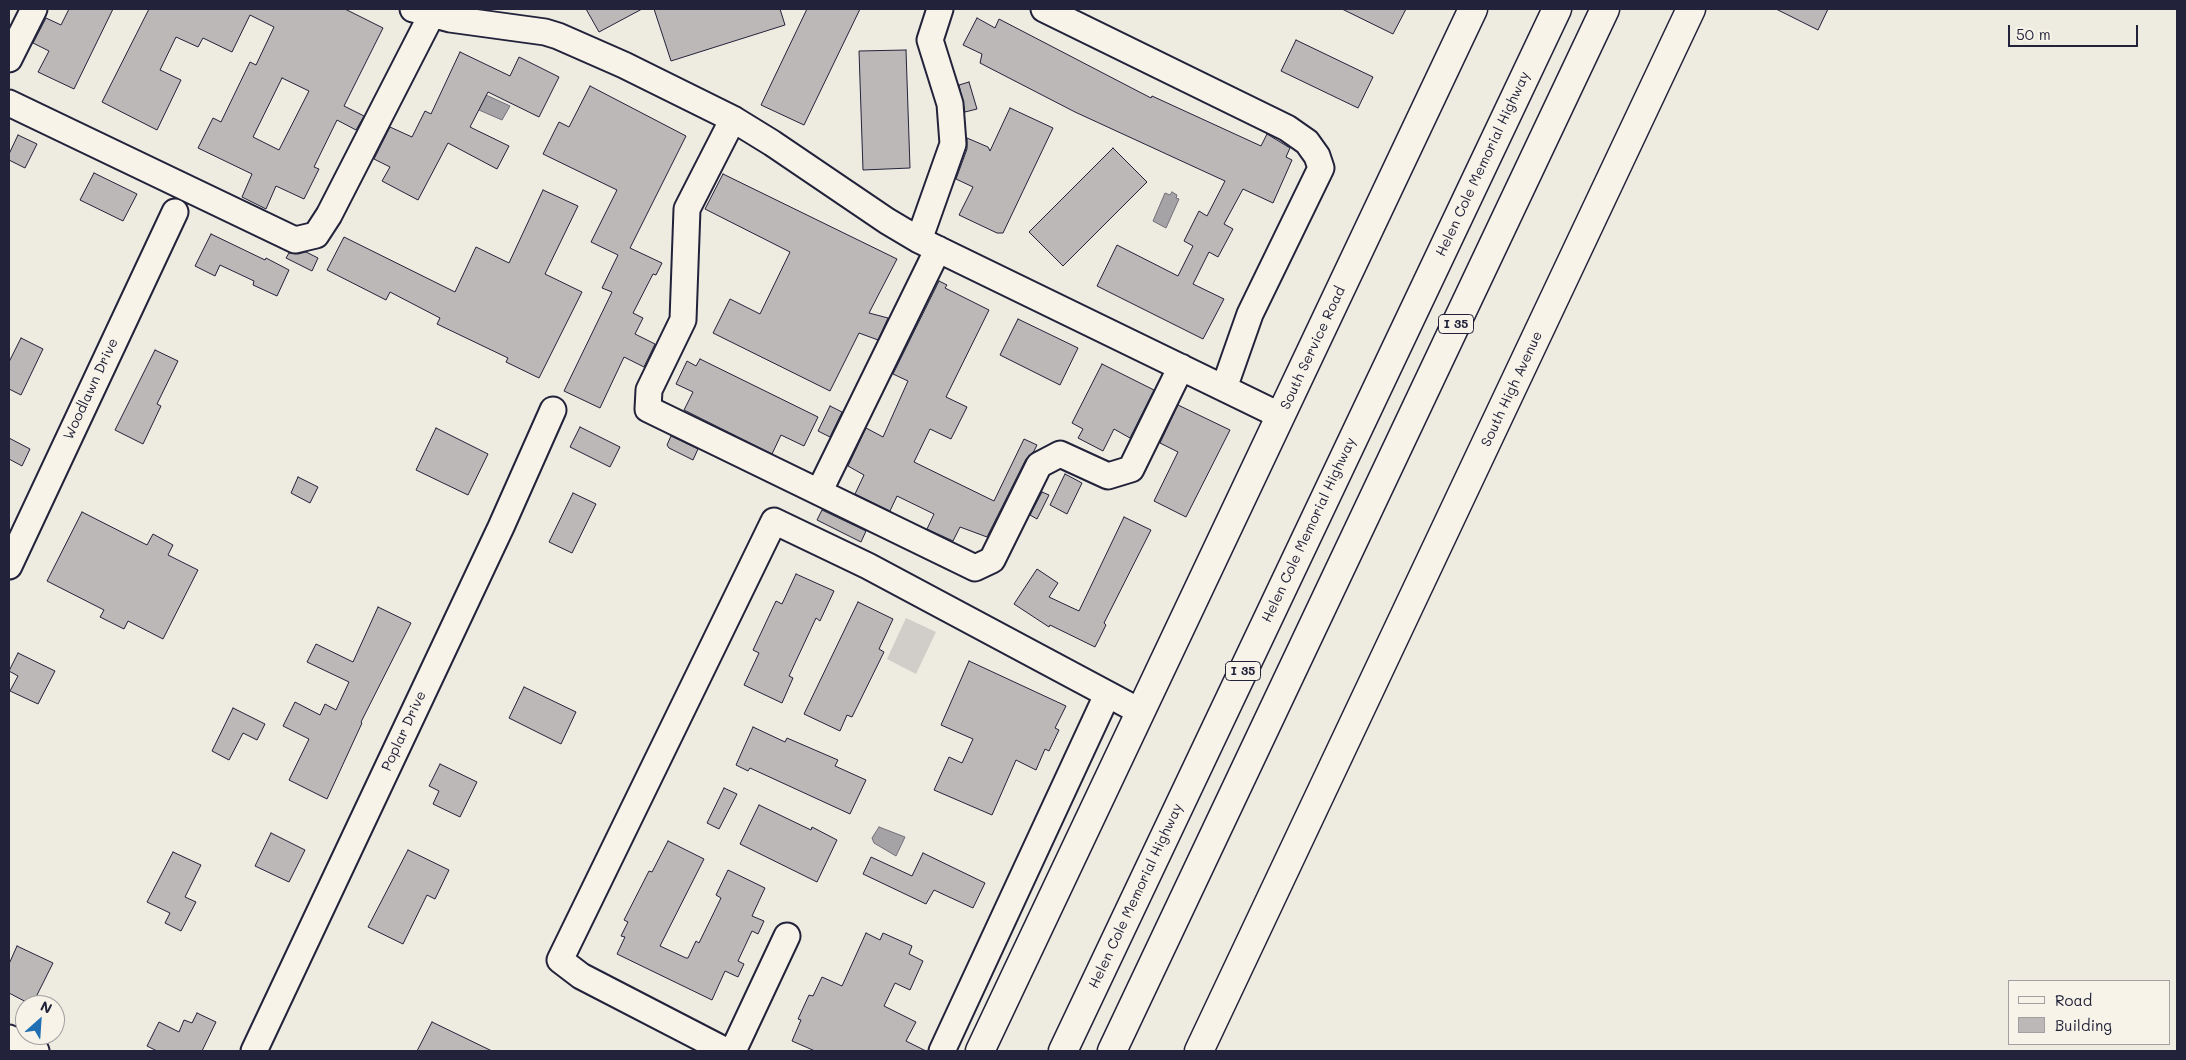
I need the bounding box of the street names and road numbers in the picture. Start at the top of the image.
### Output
street label: Helen Cole Memorial Highway [1433,69,1533,259]
street label: South Service Road [1277,284,1349,412]
road number: I 35 [1438,314,1474,334]
street label: South High Avenue [1478,329,1546,449]
street label: Woodlawn Drive [60,336,122,442]
street label: Helen Cole Memorial Highway [1259,435,1359,625]
road number: I 35 [1226,661,1260,680]
street label: Poplar Drive [378,688,430,774]
street label: Helen Cole Memorial Highway [1086,801,1186,991]

